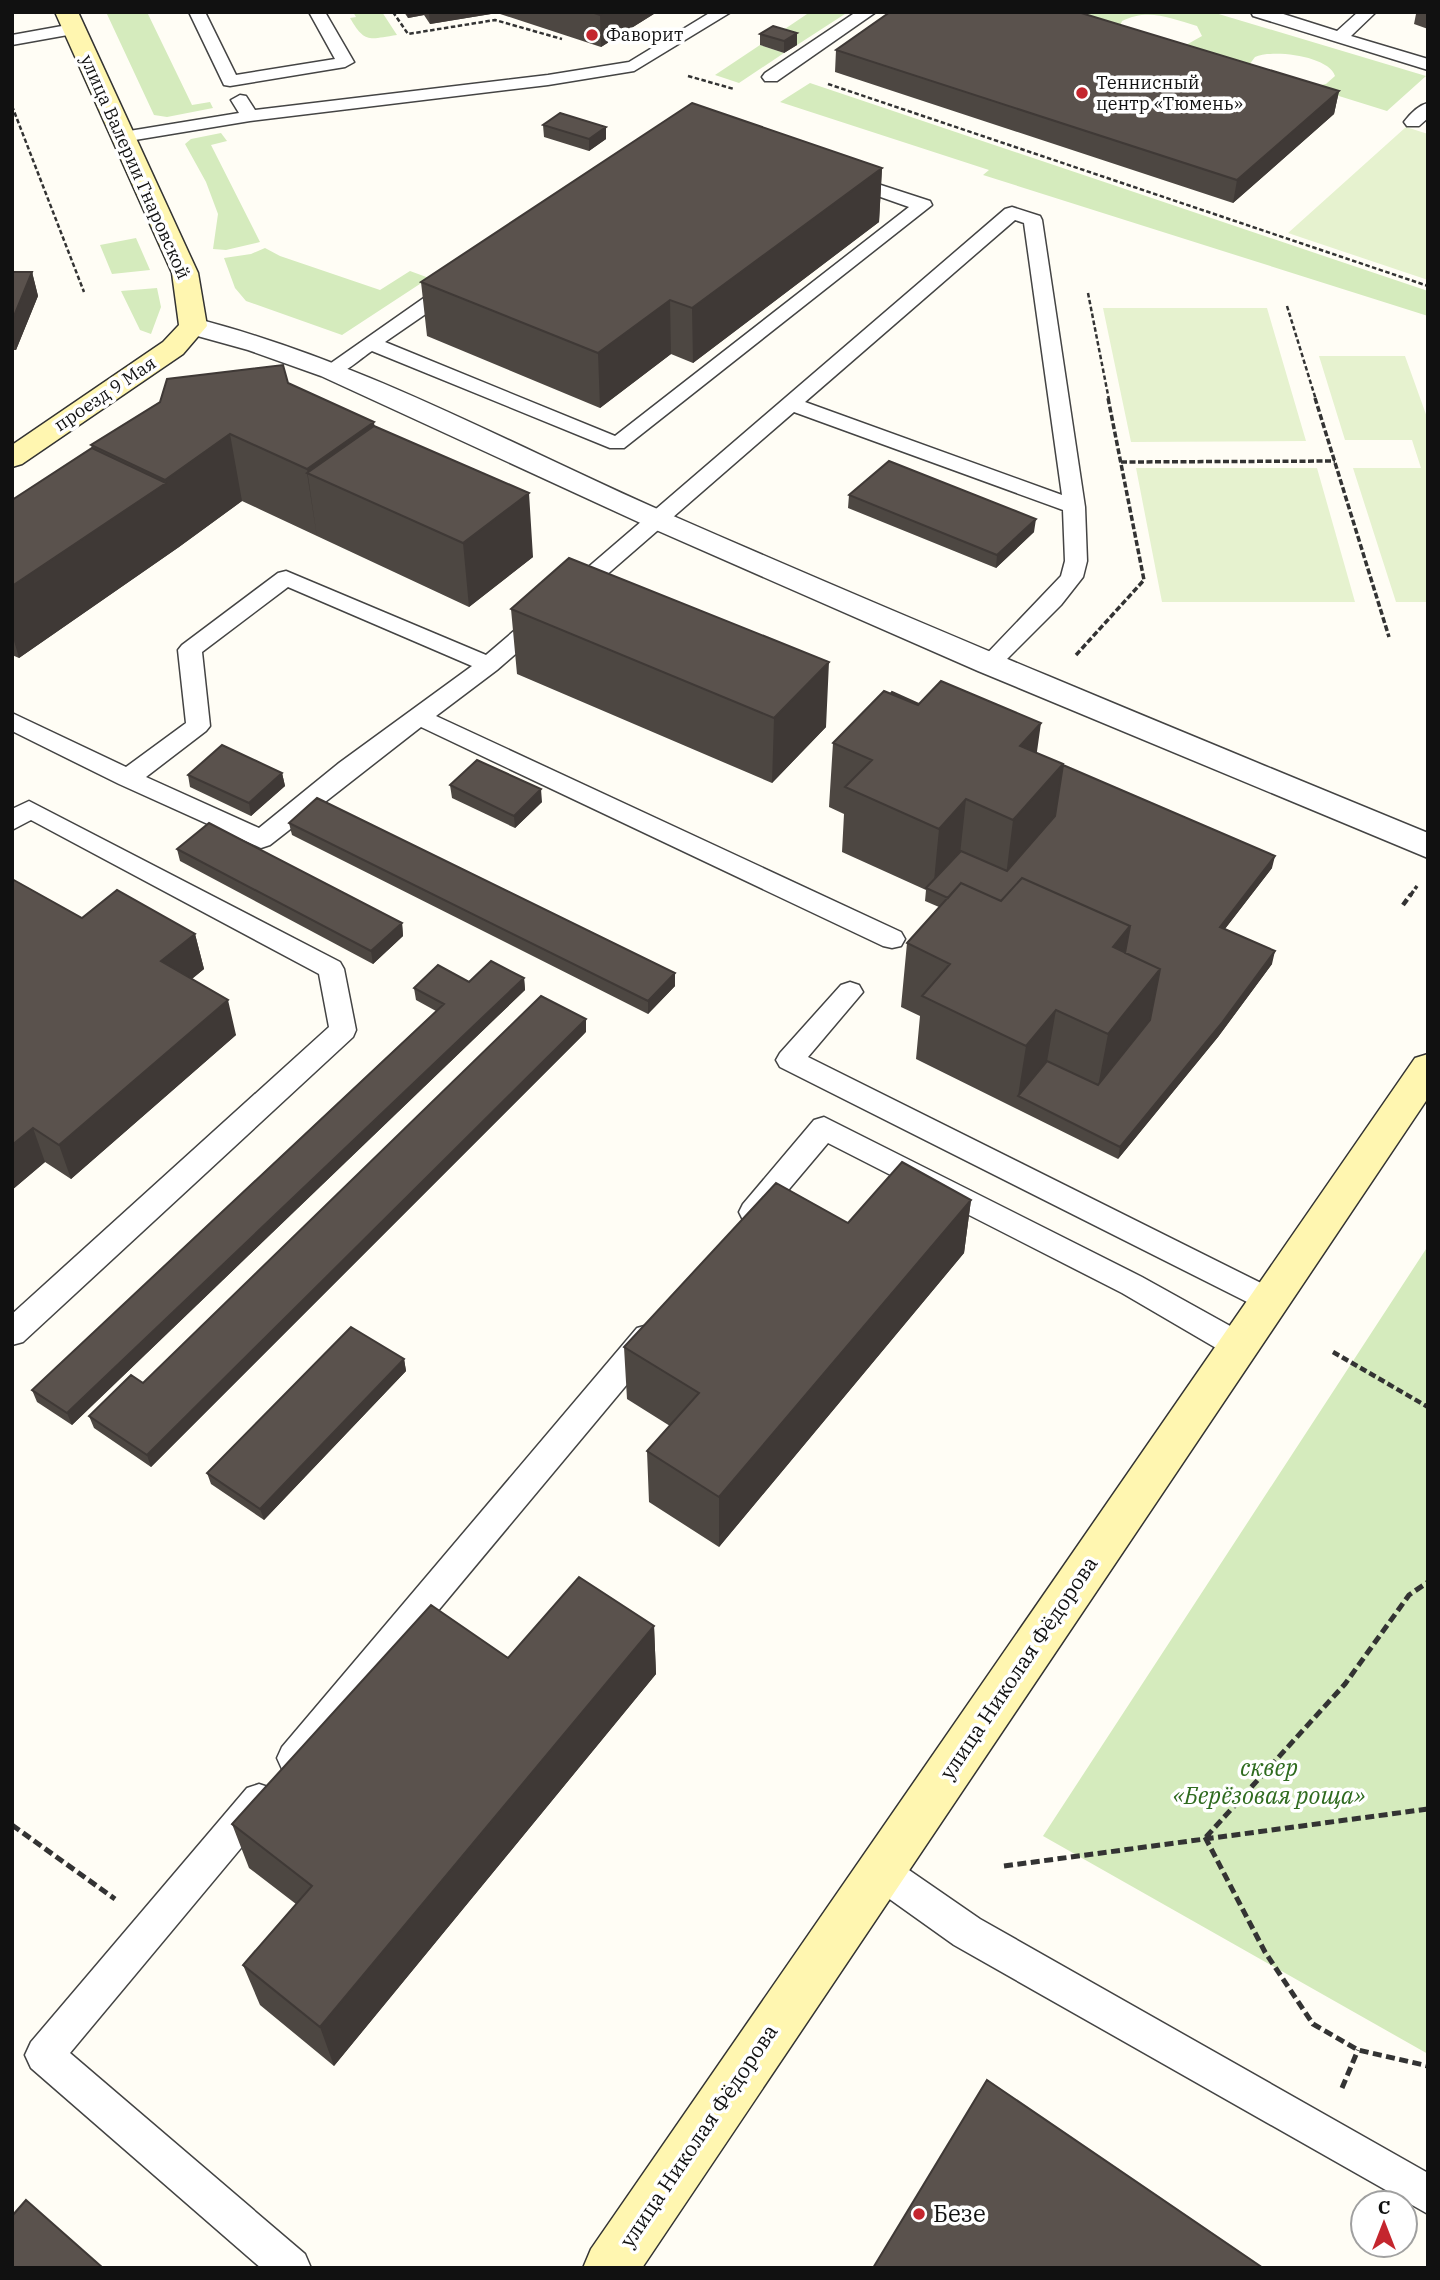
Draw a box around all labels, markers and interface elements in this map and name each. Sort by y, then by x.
place label: Фаворит [606,23,683,46]
marker: Фаворит [584,27,600,43]
street label: улица Валерии Гнаровской [75,51,196,283]
place label: Теннисный центр «Тюмень» [1096,71,1243,115]
marker: Теннисный центр «Тюмень» [1074,85,1090,101]
street label: проезд 9 Мая [49,351,160,436]
street label: улица Николая Фёдорова [933,1550,1103,1785]
park label: сквер «Берёзовая роща» [1173,1751,1365,1811]
street label: улица Николая Фёдорова [613,2018,783,2253]
north arrow [1349,2189,1419,2259]
text: С [1378,2195,1390,2219]
place label: Безе [933,2197,986,2229]
marker: Безе [911,2206,927,2222]

